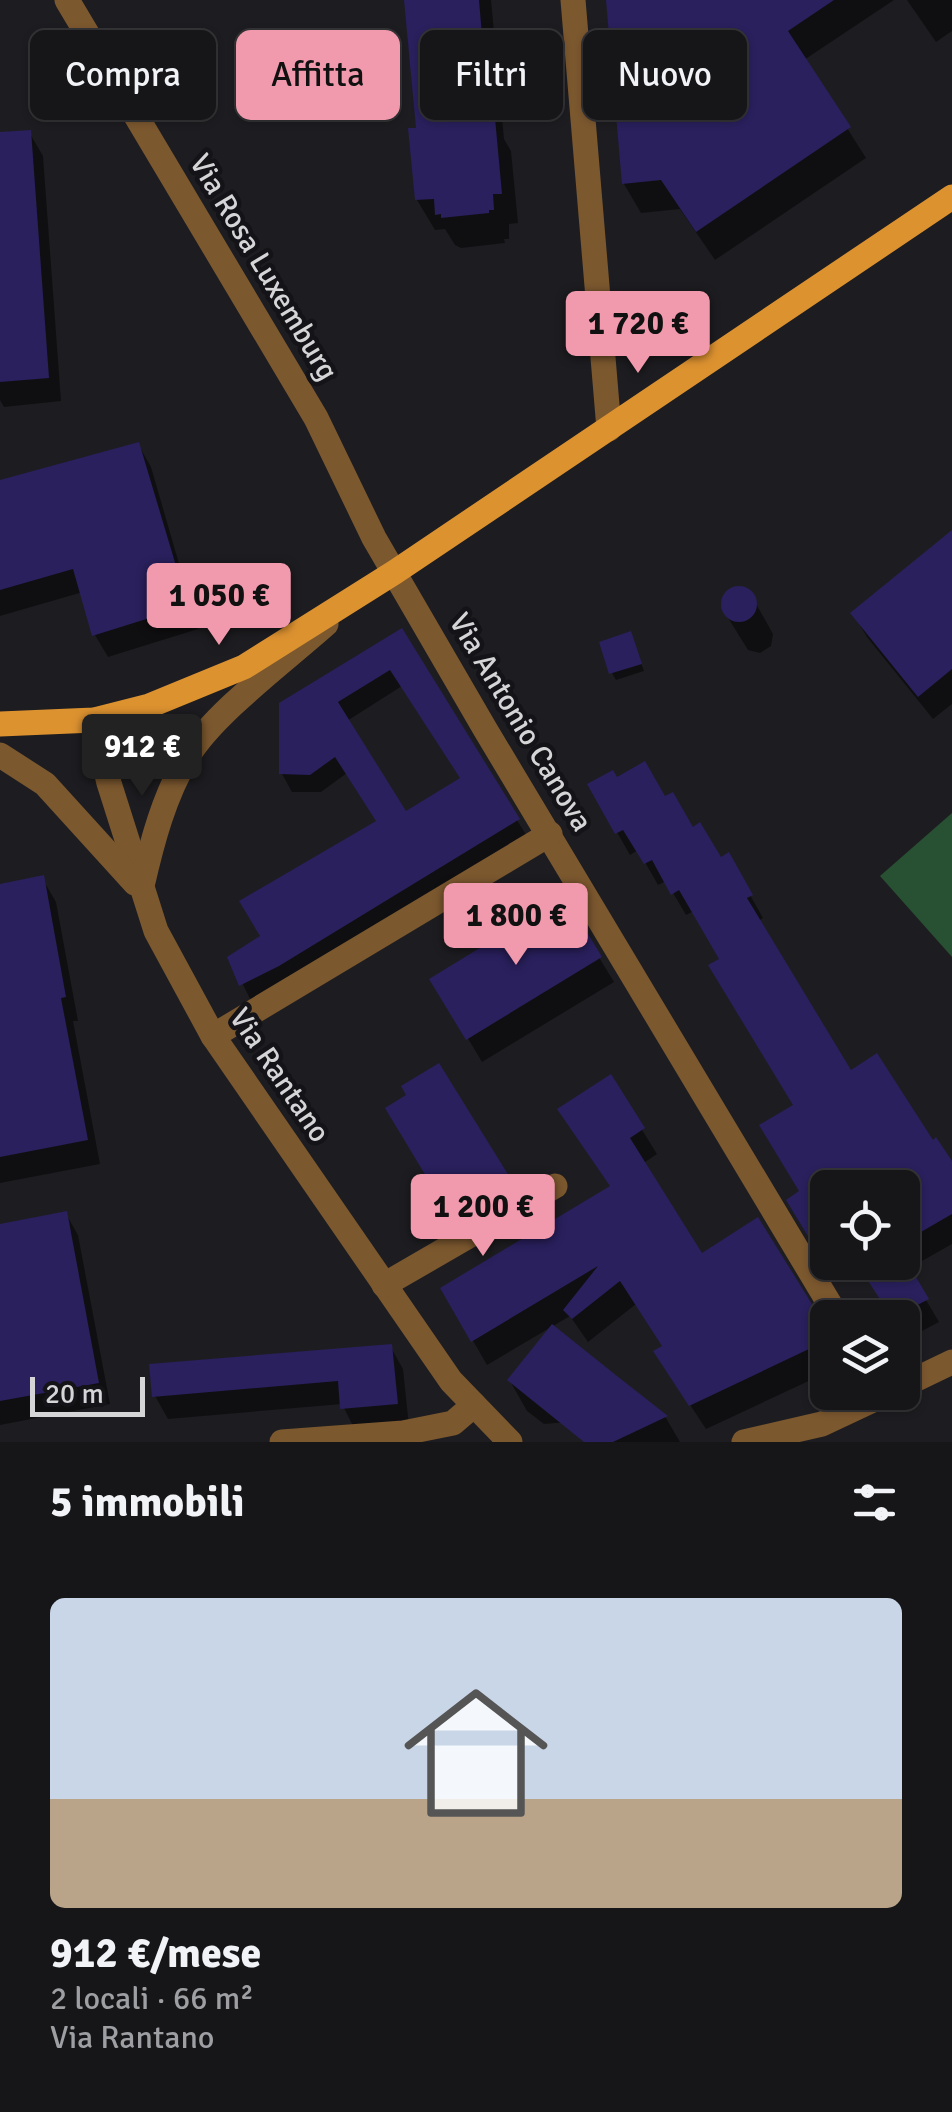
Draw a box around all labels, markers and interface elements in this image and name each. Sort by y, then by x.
chip: Compra [30,30,216,120]
chip: Affitta [236,30,400,120]
chip: Filtri [420,30,563,120]
chip: Nuovo [583,30,747,120]
street label: Via Rosa Luxemburg [181,147,346,387]
pin: 1 720 € [546,291,730,376]
text: 1 720 € [588,304,688,343]
pin: 1 050 € [127,563,311,648]
text: 1 050 € [169,576,269,615]
street label: Via Antonio Canova [441,606,600,838]
pin: 912 € [72,714,212,799]
text: 912 € [104,727,180,766]
pin: 1 800 € [424,883,608,968]
text: 1 800 € [466,896,566,935]
street label: Via Rantano [221,1001,338,1150]
map controls [810,1170,920,1410]
button: locate [810,1170,920,1280]
pin: 1 200 € [391,1174,575,1259]
text: 1 200 € [433,1187,533,1226]
button: layers [810,1300,920,1410]
scale bar [30,1372,145,1416]
text: 20 m [45,1377,104,1411]
icon: filters [847,1475,902,1530]
text: 5 immobili [50,1477,244,1528]
icon: home [386,1663,566,1843]
text: 912 €/mese [50,1928,261,1979]
text: 2 locali · 66 m² [50,1979,254,2018]
text: Via Rantano [50,2018,215,2057]

